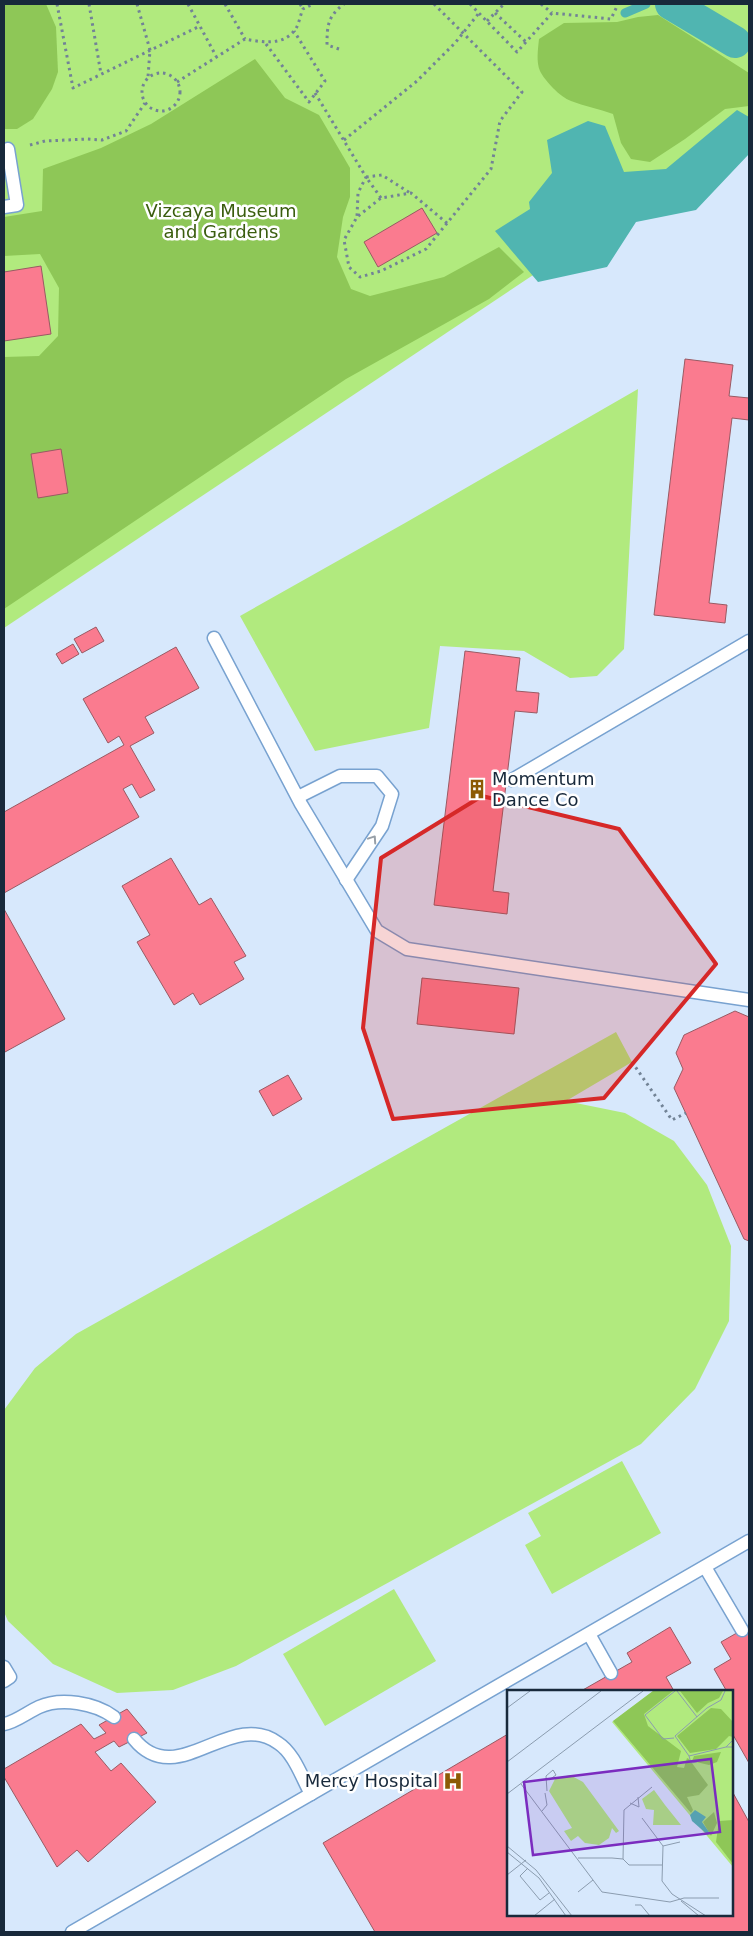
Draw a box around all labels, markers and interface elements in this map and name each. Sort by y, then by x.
park label: Vizcaya Museum and Gardens [145,200,297,242]
place label: Momentum Dance Co [492,768,595,810]
building icon: Momentum Dance Co [466,778,488,800]
one-way arrow [367,835,376,845]
inset map [507,1690,733,1916]
place label: Mercy Hospital [305,1770,438,1791]
hospital icon: Mercy Hospital [442,1770,464,1792]

